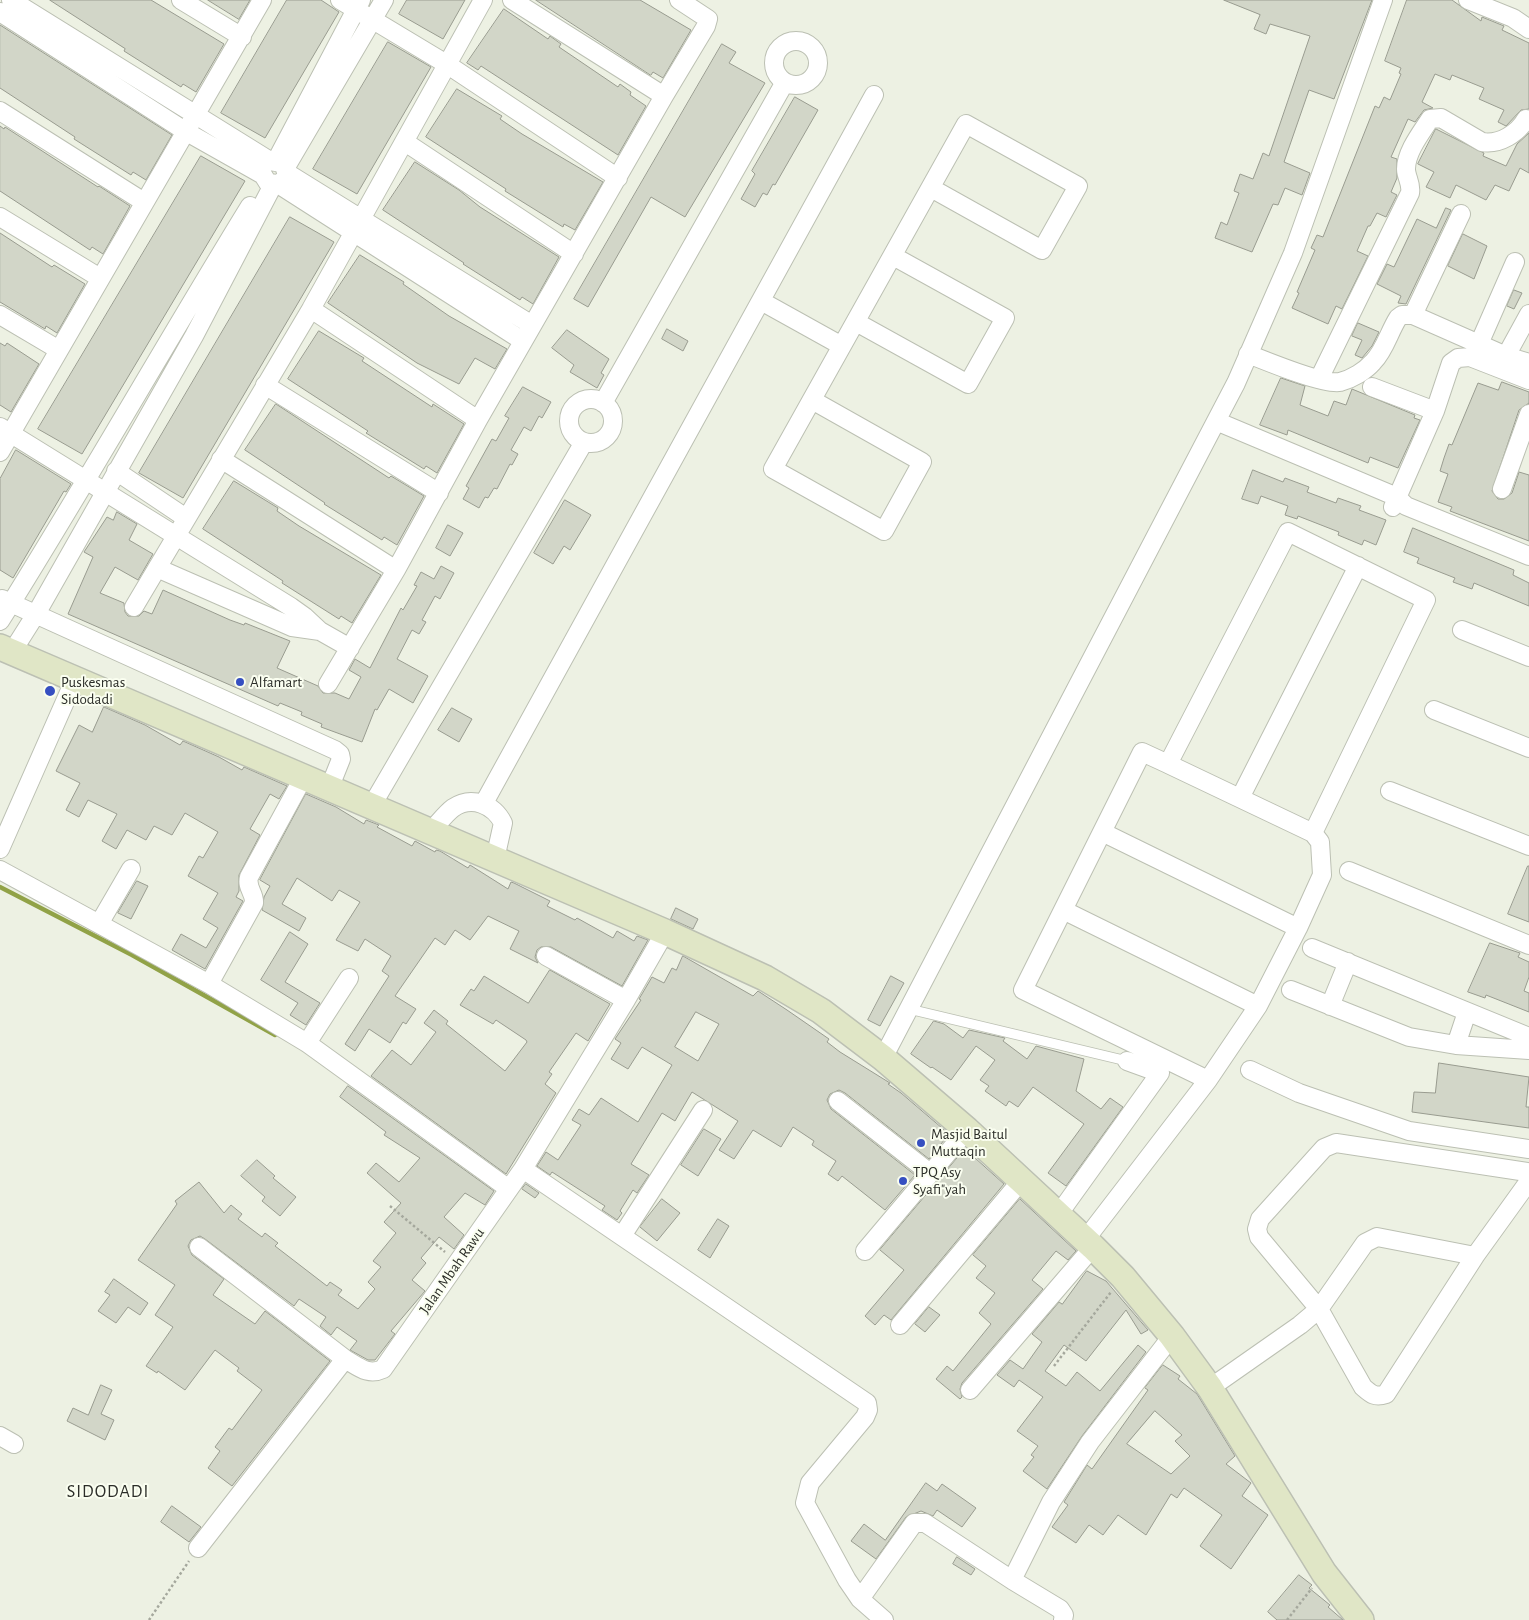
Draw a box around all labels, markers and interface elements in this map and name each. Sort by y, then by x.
place label: Puskesmas Sidodadi [61,673,125,708]
place label: Alfamart [250,673,302,691]
marker: Alfamart [234,676,246,688]
marker: Puskesmas Sidodadi [43,684,57,698]
place label: Masjid Baitul Muttaqin [931,1125,1008,1160]
marker: Masjid Baitul Muttaqin [915,1137,927,1149]
place label: TPQ Asy Syafi"yah [913,1163,966,1198]
marker: TPQ Asy Syafi"yah [897,1175,909,1187]
street label: Jalan Mbah Rawu [416,1224,488,1318]
district label: SIDODADI [66,1481,150,1503]

